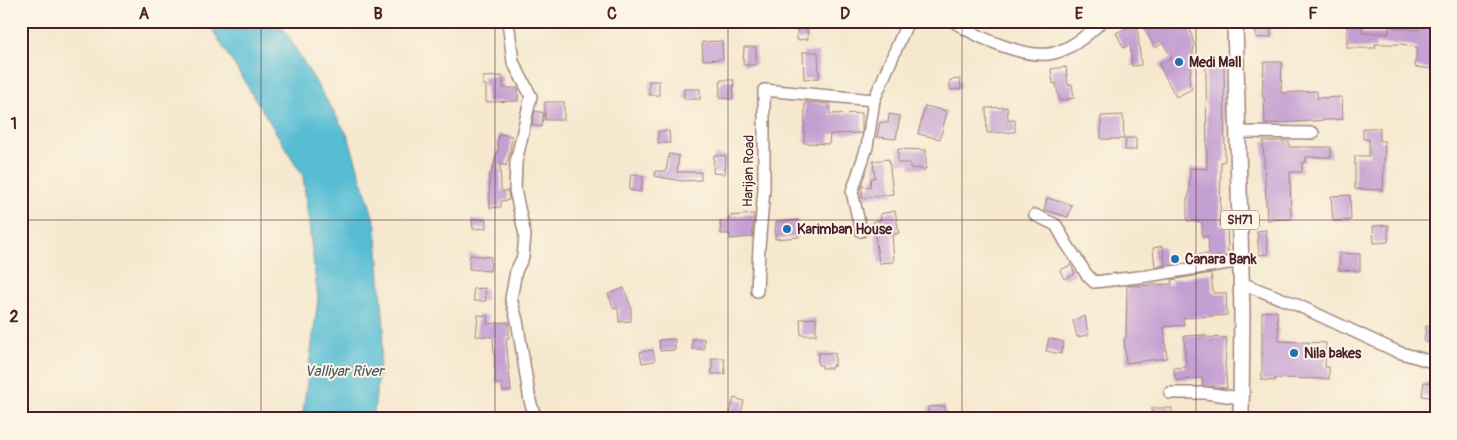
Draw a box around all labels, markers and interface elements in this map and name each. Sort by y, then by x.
text: A [139,4,150,24]
text: B [373,4,383,24]
text: C [607,4,617,24]
text: D [840,4,850,24]
text: E [1075,4,1084,24]
text: F [1308,4,1318,24]
place label: Medi Mall [1189,54,1242,71]
marker: Medi Mall [1173,56,1185,68]
text: 1 [11,114,17,134]
street label: Harijan Road [739,135,758,207]
road number: SH71 [1221,210,1259,230]
place label: Karimban House [797,221,893,238]
marker: Karimban House [781,223,793,235]
place label: Canara Bank [1185,251,1257,268]
marker: Canara Bank [1169,253,1181,265]
text: 2 [10,307,19,327]
place label: Nila bakes [1304,345,1362,362]
marker: Nila bakes [1288,347,1300,359]
water label: Valliyar River [304,362,385,381]

